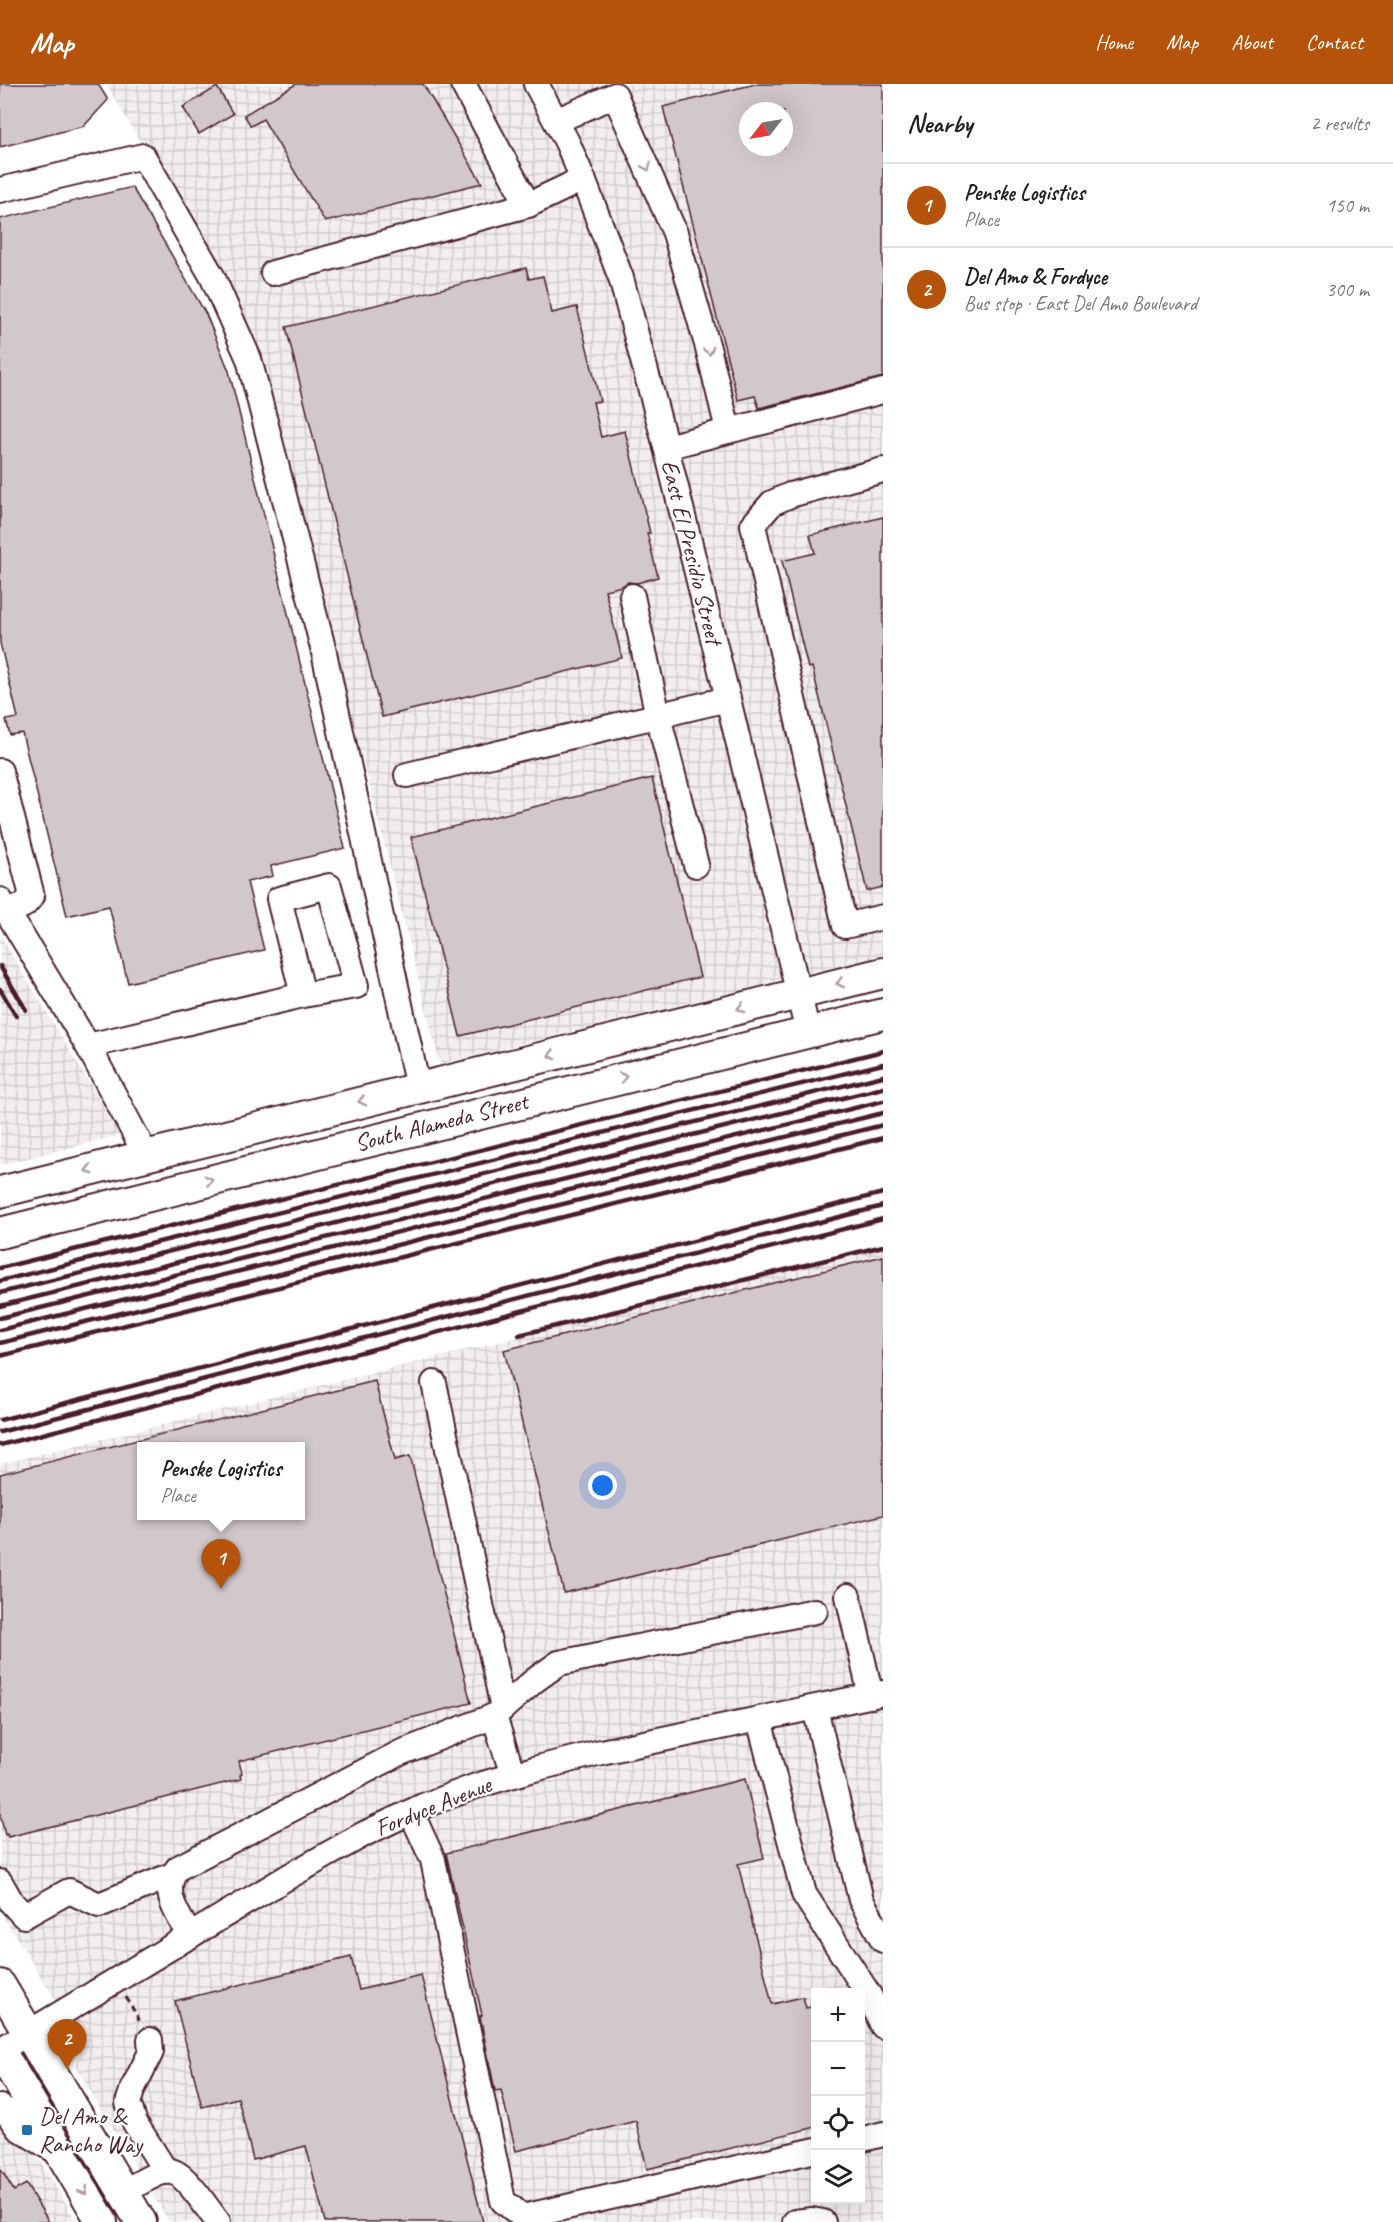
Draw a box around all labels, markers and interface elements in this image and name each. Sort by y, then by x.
text: Map [30,25,73,60]
text: Home [1095,29,1133,55]
text: Map [1166,29,1198,55]
text: About [1231,29,1273,55]
text: Contact [1306,29,1363,55]
north arrow [739,102,793,156]
text: Nearby [907,107,972,140]
text: 2 results [1310,111,1369,136]
one-way arrow [639,161,651,172]
text: Penske Logistics [964,179,1085,207]
text: 1 [922,193,931,218]
text: 150 m [1326,193,1369,218]
text: Place [964,207,999,232]
text: Del Amo & Fordyce [964,263,1107,291]
text: 2 [922,277,931,302]
text: 300 m [1326,277,1369,302]
text: Bus stop · East Del Amo Boulevard [964,291,1197,316]
one-way arrow [702,345,714,356]
street label: East El Presidio Street [655,457,730,650]
one-way arrow [836,976,846,989]
one-way arrow [736,1000,746,1013]
one-way arrow [547,1047,557,1060]
one-way arrow [618,1072,628,1085]
street label: South Alameda Street [351,1086,533,1158]
one-way arrow [358,1094,368,1107]
one-way arrow [84,1162,94,1175]
one-way arrow [204,1174,214,1187]
popup [137,1442,305,1520]
text: Penske Logistics [161,1455,281,1483]
your location [588,1471,617,1500]
text: Place [161,1483,196,1508]
pin: 1 [202,1540,240,1589]
street label: Fordyce Avenue [371,1768,497,1843]
map controls [811,1988,865,2204]
button: + [811,1988,865,2042]
pin: 2 [48,2020,86,2069]
button: − [811,2042,865,2096]
button: locate [811,2096,865,2150]
place label: Del Amo & Rancho Way [39,2101,144,2159]
marker: Del Amo & Rancho Way [20,2123,34,2137]
button: layers [811,2150,865,2204]
one-way arrow [76,2185,88,2195]

